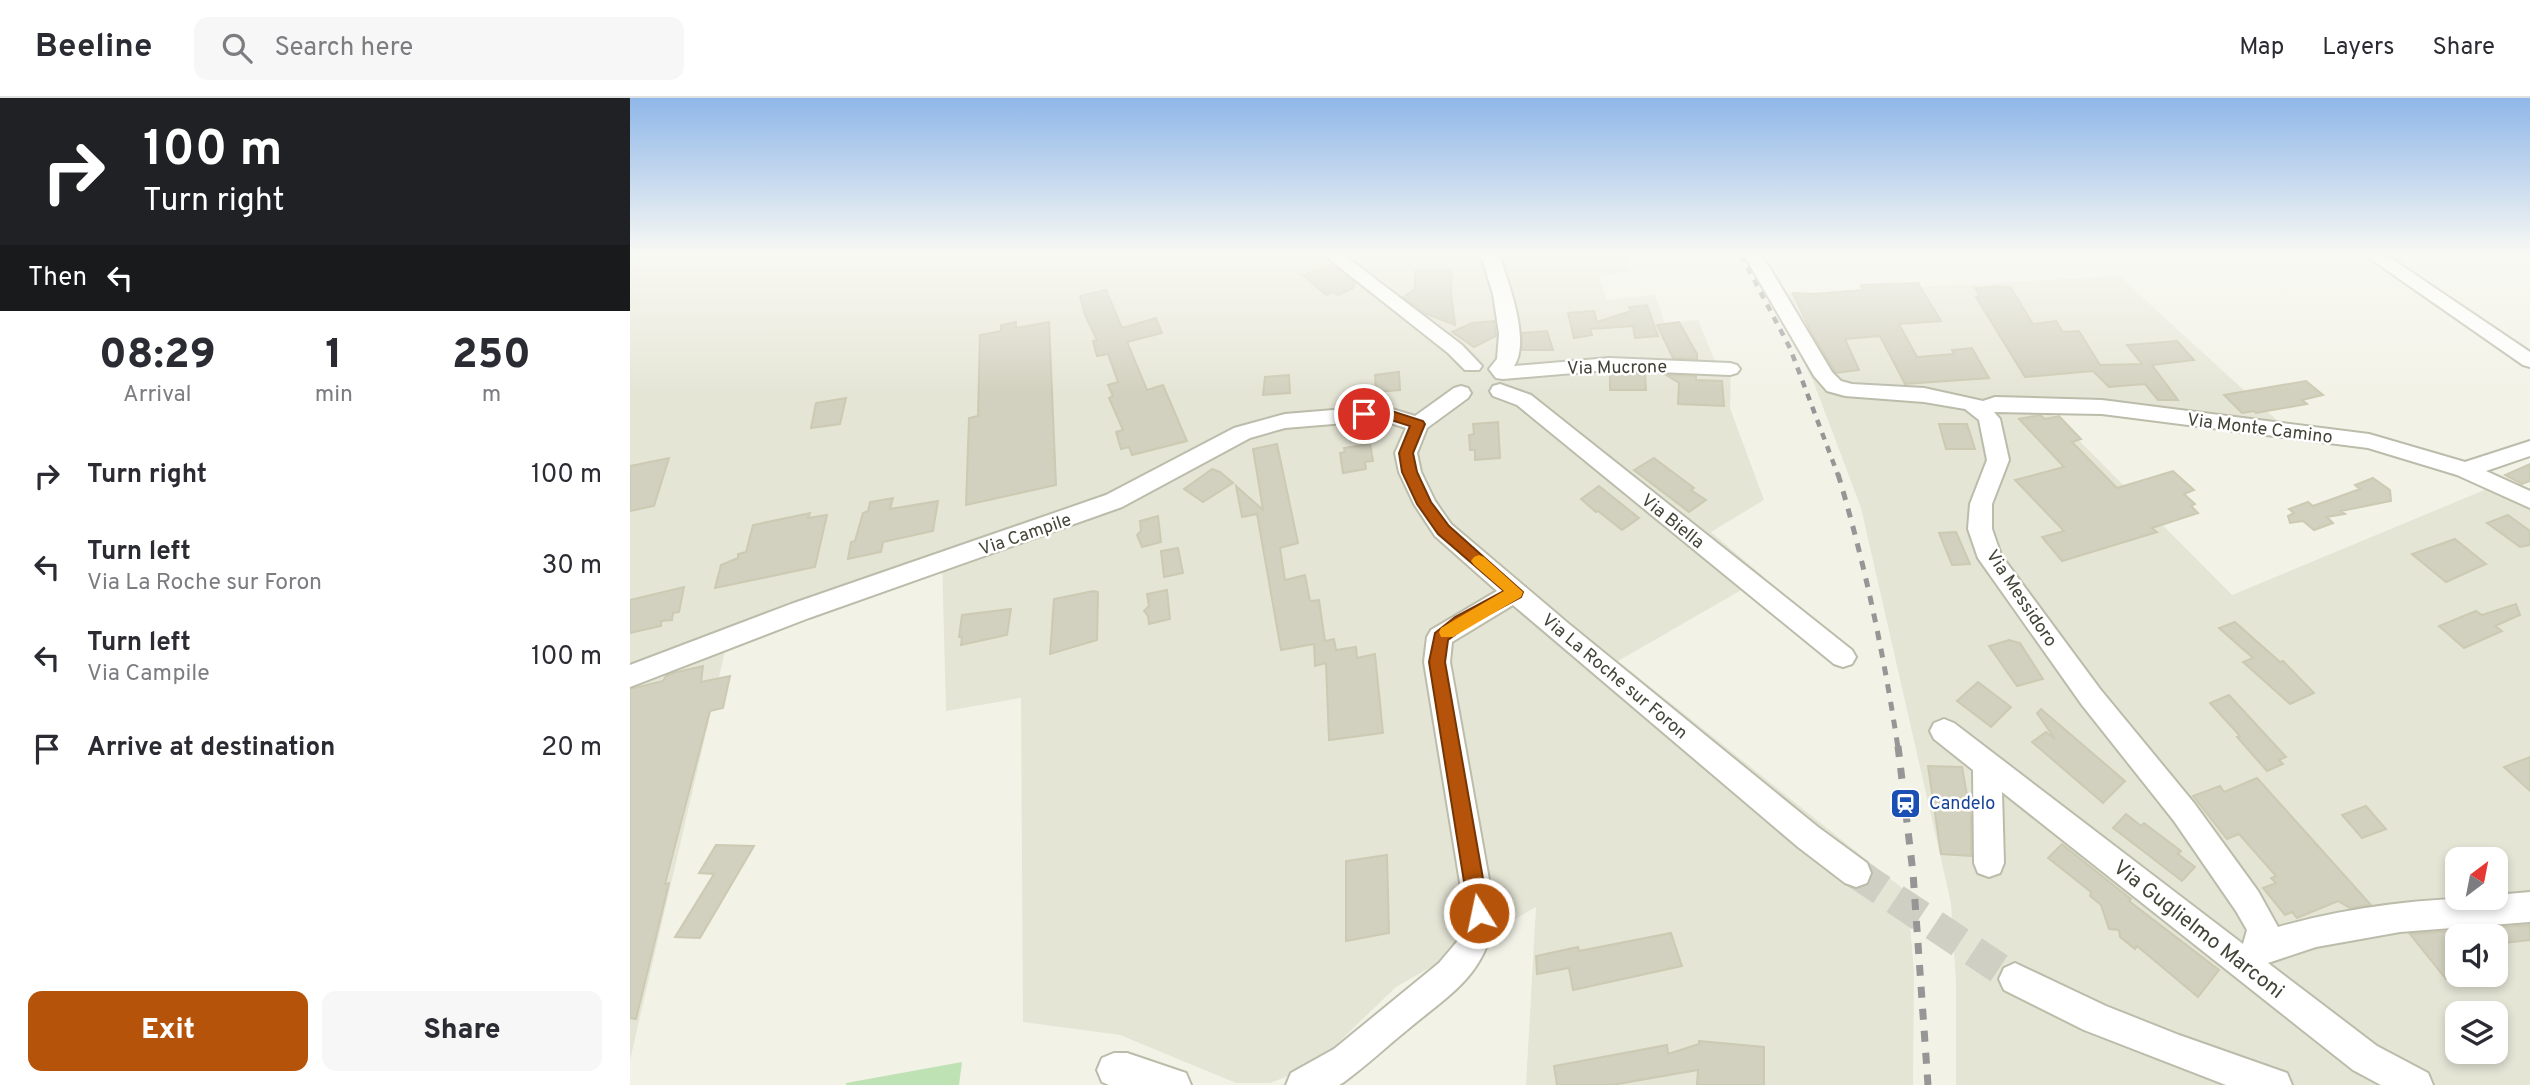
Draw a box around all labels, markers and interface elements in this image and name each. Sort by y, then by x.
search box [194,17,684,80]
text: Beeline [35,27,152,69]
icon: search [218,29,256,67]
text: Search here [274,32,413,65]
text: Map [2239,33,2284,63]
text: Layers [2322,33,2394,63]
text: Share [2432,33,2495,63]
text: 100 m [143,121,282,183]
icon: right [28,126,119,217]
text: Turn right [143,182,285,222]
icon: left [101,259,139,297]
text: Then [28,262,87,295]
text: 08:29 [99,330,216,383]
text: 1 [325,330,342,383]
text: 250 [452,330,531,383]
street label: Via Mucrone [1567,356,1667,381]
text: Arrival [123,381,192,410]
text: min [315,381,353,410]
text: m [482,381,501,410]
pin [1334,384,1394,444]
icon: arrive [1345,395,1383,433]
street label: Via Monte Camino [2186,409,2334,450]
icon: right [28,457,66,495]
text: Turn right [87,459,207,492]
text: 100 m [531,459,602,492]
street label: Via Biella [1636,490,1708,555]
street label: Via Campile [976,509,1075,562]
text: Turn left [87,536,191,569]
street label: Via Messidoro [1980,546,2062,652]
icon: left [28,548,66,586]
text: 30 m [542,550,602,583]
text: Via La Roche sur Foron [87,569,322,598]
street label: Via La Roche sur Foron [1536,609,1692,745]
text: Turn left [87,627,191,660]
icon: left [28,639,66,677]
text: 100 m [531,641,602,674]
text: Via Campile [87,660,210,689]
icon: arrive [28,730,66,768]
text: Arrive at destination [87,732,335,765]
text: 20 m [541,732,602,765]
station icon: Candelo [1889,786,1923,820]
place label: Candelo [1929,793,1995,816]
north arrow [2445,847,2508,910]
map controls [2445,847,2508,1064]
street label: Via Guglielmo Marconi [2107,855,2289,1005]
position arrow [1442,876,1516,950]
button: sound [2445,924,2508,987]
button: Exit [28,991,308,1071]
button: Share [322,991,602,1071]
button: layers [2445,1001,2508,1064]

